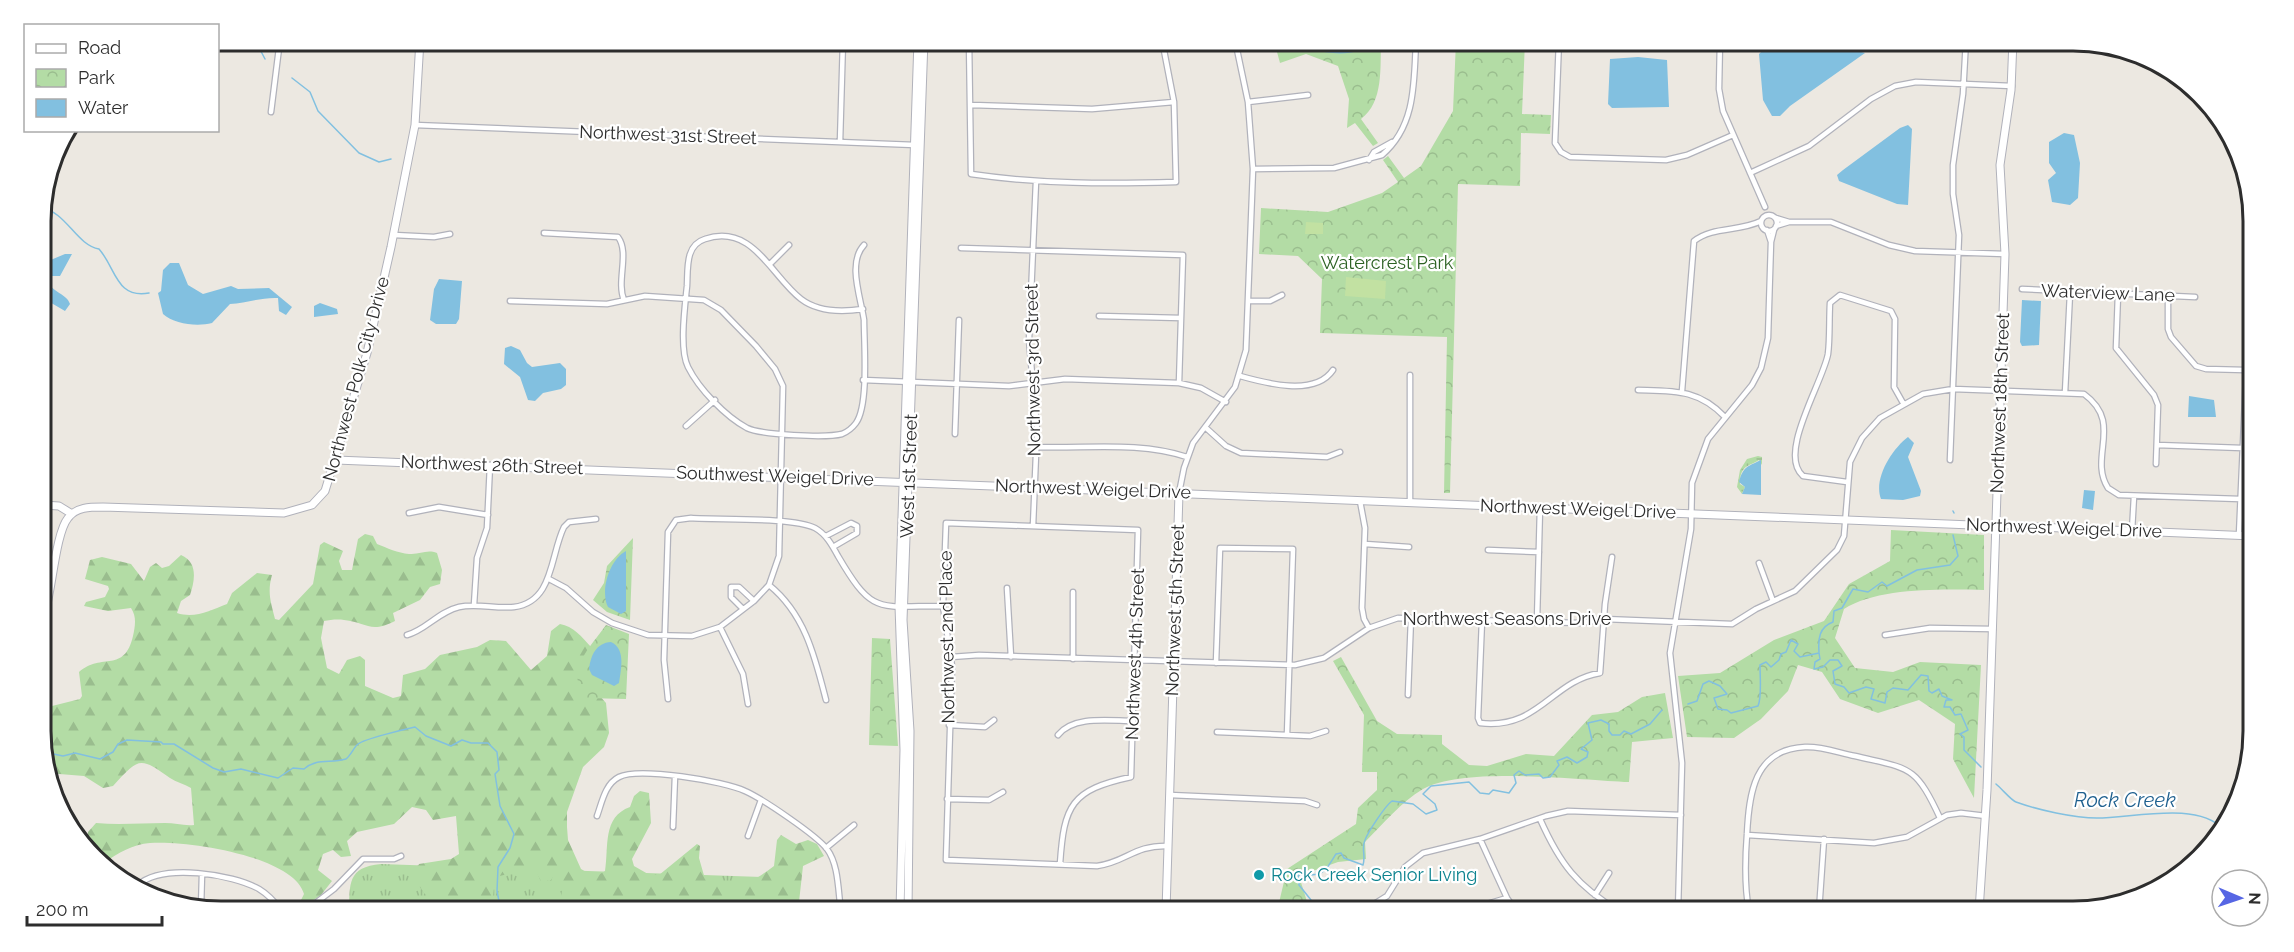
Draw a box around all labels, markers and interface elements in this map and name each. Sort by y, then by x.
legend [24,24,219,132]
text: Road [78,37,121,58]
text: Park [78,67,115,88]
text: Water [78,97,129,118]
street label: Northwest 31st Street [579,121,757,148]
park label: Watercrest Park [1321,252,1454,273]
street label: Northwest Polk City Drive [318,274,393,484]
street label: Waterview Lane [2041,280,2176,305]
street label: Northwest 3rd Street [1020,284,1045,456]
street label: Northwest 18th Street [1986,312,2013,494]
street label: West 1st Street [896,413,921,539]
street label: Northwest 26th Street [400,451,584,478]
street label: Southwest Weigel Drive [676,462,875,489]
street label: Northwest Weigel Drive [995,475,1192,502]
street label: Northwest Weigel Drive [1480,495,1677,522]
street label: Northwest Weigel Drive [1966,514,2163,541]
street label: Northwest 5th Street [1161,524,1188,696]
street label: Northwest 2nd Place [934,550,959,724]
street label: Northwest 4th Street [1121,568,1148,740]
street label: Northwest Seasons Drive [1403,608,1612,629]
water label: Rock Creek [2074,788,2176,812]
place label: Rock Creek Senior Living [1271,864,1477,885]
marker: Rock Creek Senior Living [1252,868,1266,882]
north arrow [2210,868,2270,928]
scale bar [27,889,162,927]
text: N [2245,892,2264,905]
text: 200 m [36,899,89,920]

